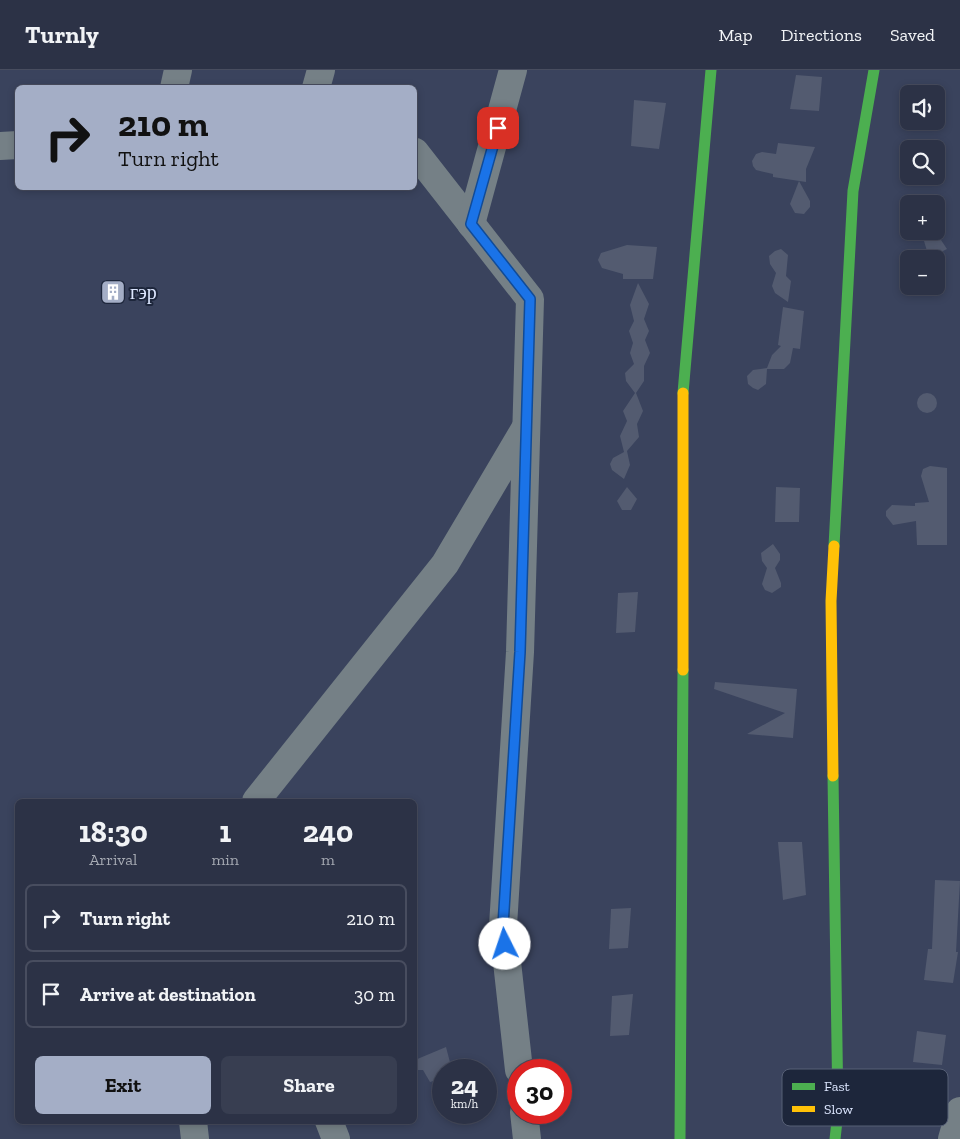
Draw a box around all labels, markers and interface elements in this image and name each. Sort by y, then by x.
text: Turnly [25,20,99,49]
text: Map [718,24,753,46]
text: Directions [781,24,862,46]
text: Saved [890,24,935,46]
map controls [900,85,945,295]
button: sound [900,85,945,130]
text: 210 m [118,103,208,145]
icon: right [35,105,100,170]
pin [477,107,519,149]
icon: arrive [484,114,512,142]
button: search [900,140,945,185]
text: Turn right [118,145,219,172]
button: + [900,195,945,240]
button: − [900,250,945,295]
building icon: гэр [100,279,126,305]
place label: гэр [130,280,157,304]
text: 18:30 [79,814,148,850]
text: 1 [219,814,231,850]
text: 240 [303,814,353,850]
text: Arrival [89,850,137,869]
text: min [212,850,239,869]
text: m [321,850,335,869]
icon: right [37,904,65,932]
text: Turn right [80,907,170,930]
text: 210 m [346,907,395,930]
position arrow [478,917,530,969]
icon: arrive [37,980,65,1008]
text: Arrive at destination [80,983,256,1006]
text: 30 m [354,983,395,1006]
button: Exit [35,1056,211,1114]
button: Share [221,1056,397,1114]
speed limit sign: 30 [507,1059,572,1124]
legend [782,1069,948,1126]
text: 24 [451,1070,478,1100]
text: Fast [824,1078,851,1095]
text: km/h [451,1097,478,1111]
text: Slow [824,1101,853,1118]

